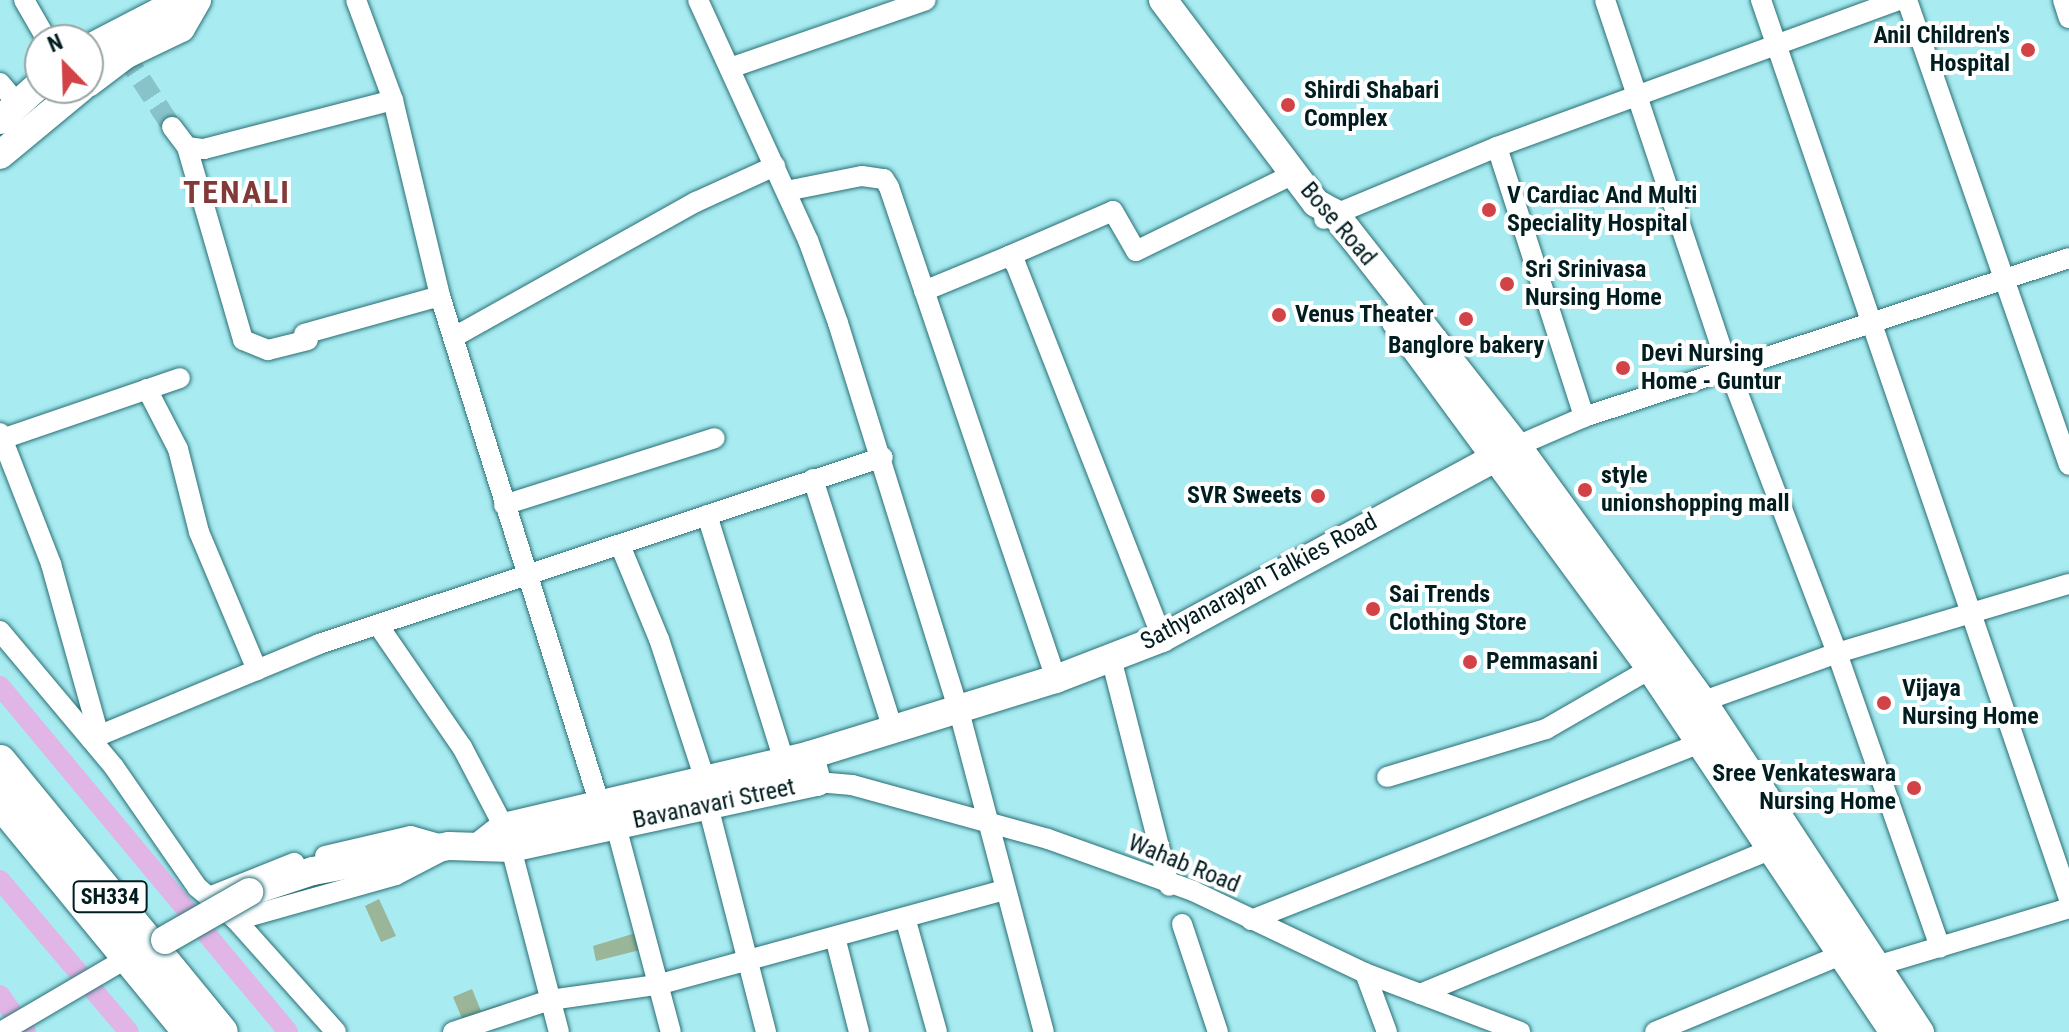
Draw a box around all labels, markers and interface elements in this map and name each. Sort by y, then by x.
place label: Anil Children's Hospital [1874,22,2010,78]
north arrow [24,24,104,104]
text: N [44,29,66,57]
marker: Anil Children's Hospital [2017,39,2039,61]
place label: Shirdi Shabari Complex [1304,77,1439,133]
marker: Shirdi Shabari Complex [1279,96,1297,114]
district label: TENALI [183,173,291,211]
street label: Bose Road [1294,176,1382,272]
place label: V Cardiac And Multi Speciality Hospital [1507,182,1697,238]
marker: V Cardiac And Multi Speciality Hospital [1478,199,1500,221]
place label: Sri Srinivasa Nursing Home [1525,256,1662,312]
marker: Sri Srinivasa Nursing Home [1496,273,1518,295]
place label: Venus Theater [1295,301,1434,329]
marker: Venus Theater [1270,306,1288,324]
marker: Banglore bakery [1457,310,1475,328]
place label: Banglore bakery [1388,332,1544,360]
place label: Devi Nursing Home - Guntur [1641,340,1781,396]
marker: Devi Nursing Home - Guntur [1612,357,1634,379]
place label: style unionshopping mall [1601,462,1790,518]
marker: style unionshopping mall [1576,481,1594,499]
place label: SVR Sweets [1187,482,1302,510]
marker: SVR Sweets [1309,487,1327,505]
street label: Sathyanarayan Talkies Road [1136,507,1382,657]
place label: Sai Trends Clothing Store [1389,581,1526,637]
marker: Sai Trends Clothing Store [1364,600,1382,618]
place label: Pemmasani [1486,648,1598,676]
marker: Pemmasani [1461,653,1479,671]
place label: Vijaya Nursing Home [1902,675,2039,731]
marker: Vijaya Nursing Home [1873,692,1895,714]
place label: Sree Venkateswara Nursing Home [1712,760,1896,816]
street label: Bavanavari Street [630,773,798,835]
marker: Sree Venkateswara Nursing Home [1903,777,1925,799]
street label: Wahab Road [1124,829,1244,899]
road number: SH334 [72,879,148,915]

